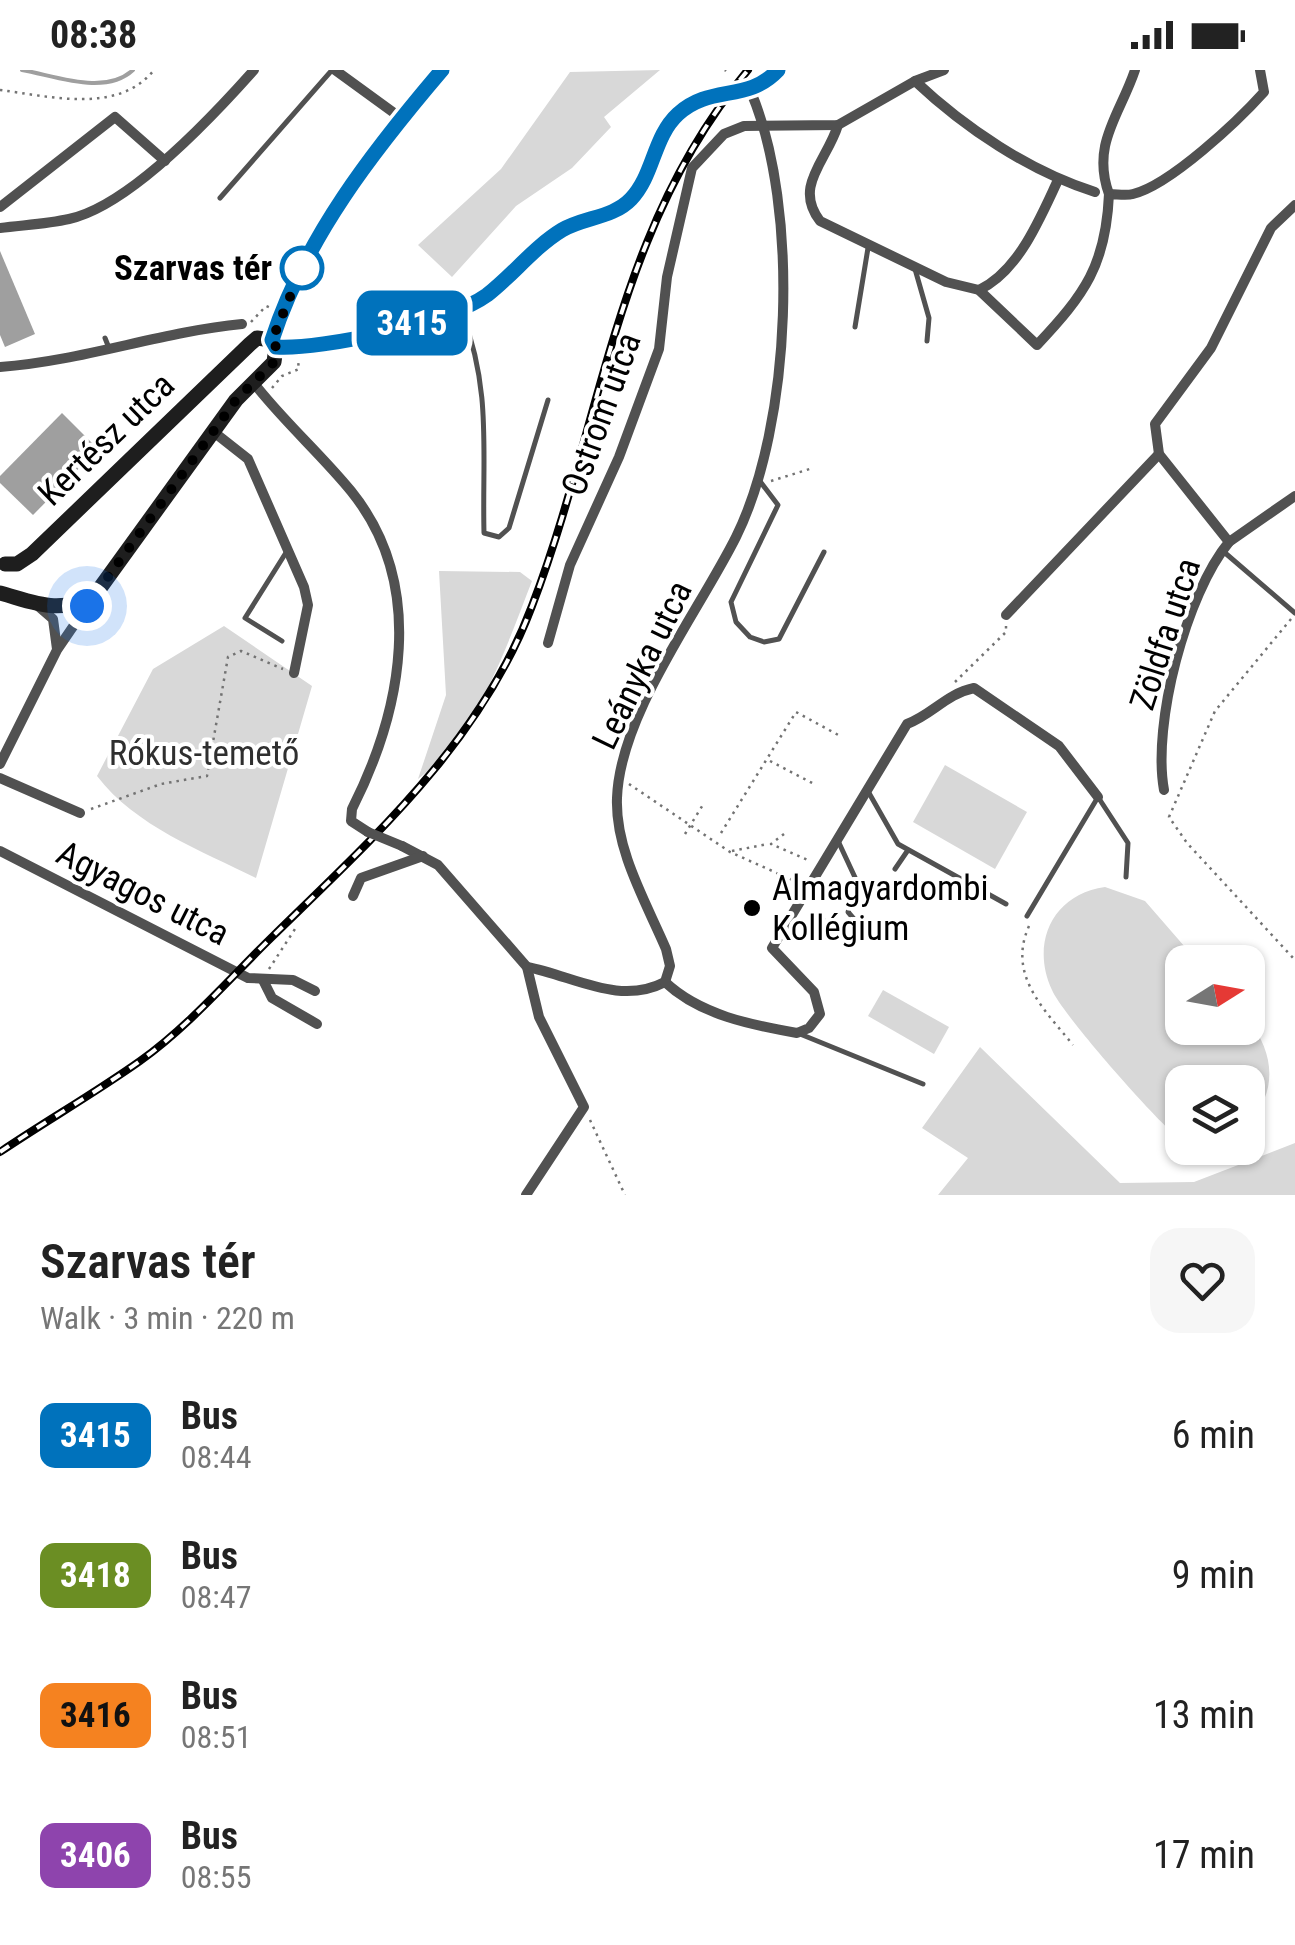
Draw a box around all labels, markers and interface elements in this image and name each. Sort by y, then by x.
text: 08:38 [50,13,137,57]
marker: Szarvas tér [281,247,323,289]
place label: Szarvas tér [114,248,272,289]
line badge: 3415 [342,290,482,356]
text: 3415 [377,303,447,344]
street label: Ostrom utca [553,327,650,501]
street label: Kertész utca [30,365,183,514]
street label: Zöldfa utca [1122,553,1209,715]
street label: Leányka utca [584,574,701,756]
your location [62,581,112,631]
park label: Rókus-temető [109,733,299,774]
street label: Agyagos utca [50,833,236,954]
place label: Almagyardombi Kollégium [772,868,989,949]
marker: Almagyardombi Kollégium [741,897,763,919]
north arrow [1165,945,1265,1045]
map controls [1165,945,1265,1165]
button: layers [1165,1065,1265,1165]
button: heart [1150,1228,1255,1333]
text: Szarvas tér [40,1233,256,1290]
text: Walk · 3 min · 220 m [40,1299,295,1337]
text: Bus [181,1394,238,1438]
text: 6 min [1172,1413,1255,1457]
text: 3415 [60,1415,131,1456]
text: 08:44 [181,1438,251,1476]
text: Bus [181,1534,238,1578]
text: 9 min [1172,1553,1255,1597]
text: 3418 [60,1555,131,1596]
text: 08:47 [181,1578,251,1616]
text: Bus [181,1674,238,1718]
text: 13 min [1153,1693,1255,1737]
text: 3416 [60,1695,131,1736]
text: 08:51 [181,1718,251,1756]
text: Bus [181,1814,238,1858]
text: 17 min [1153,1833,1255,1877]
text: 3406 [60,1835,131,1876]
text: 08:55 [181,1858,251,1896]

